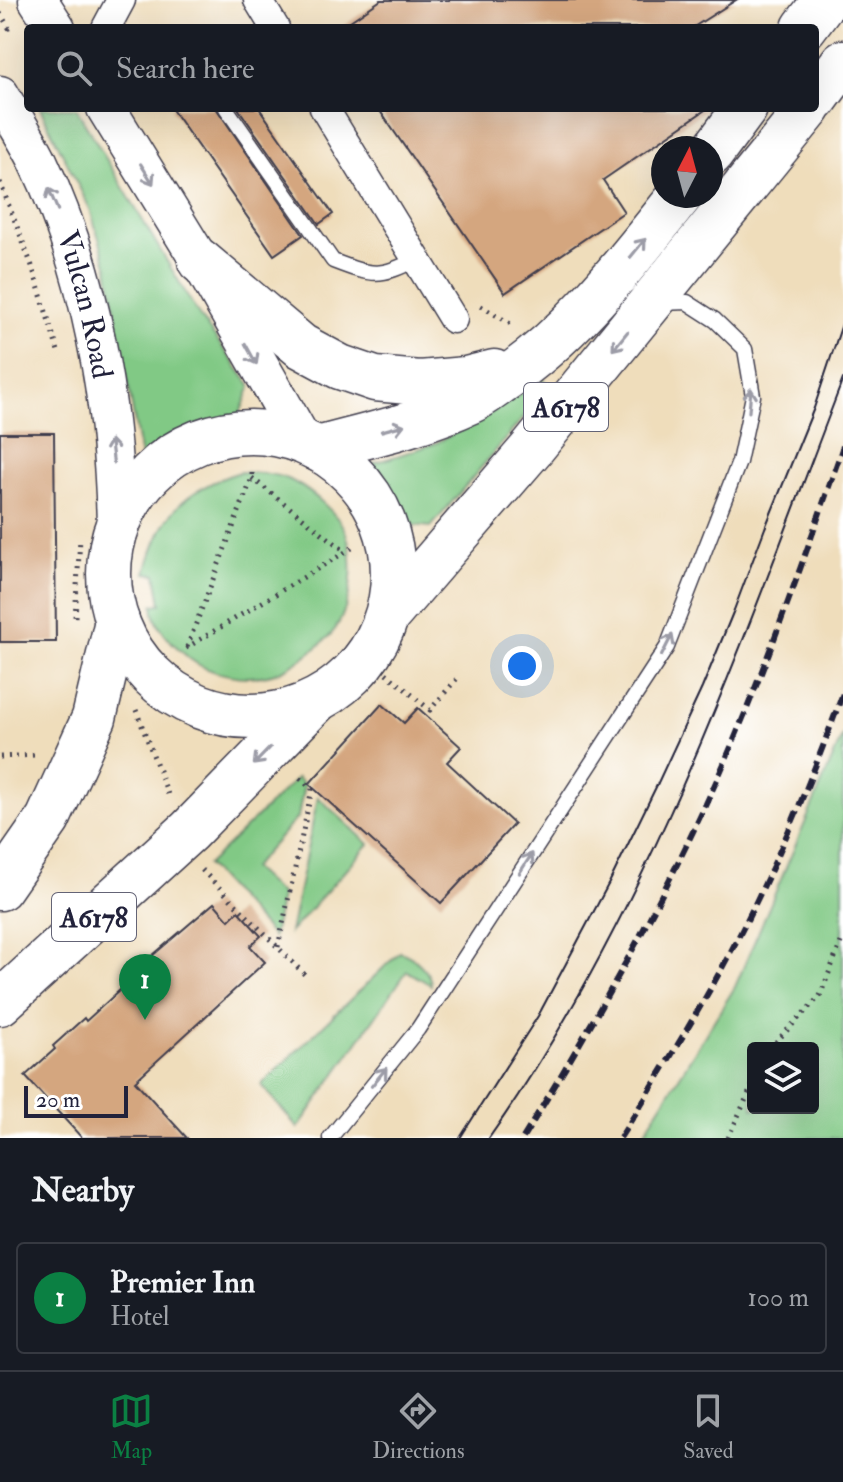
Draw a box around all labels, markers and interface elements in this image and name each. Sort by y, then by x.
search box [24,24,819,112]
icon: search [52,46,96,90]
text: Search here [116,50,255,87]
north arrow [651,136,723,208]
one-way arrow [138,163,155,185]
one-way arrow [45,187,60,211]
street label: Vulcan Road [49,226,121,382]
one-way arrow [629,238,647,259]
one-way arrow [611,330,629,351]
one-way arrow [244,342,260,365]
road number: A6178 [524,383,608,431]
one-way arrow [743,387,758,414]
one-way arrow [380,420,406,435]
one-way arrow [104,438,119,465]
one-way arrow [659,634,675,657]
your location [502,646,542,686]
one-way arrow [253,746,272,765]
one-way arrow [518,853,534,875]
road number: A6178 [52,893,136,941]
pin: 1 [119,954,171,1020]
map controls [747,1042,819,1114]
button: layers [747,1042,819,1114]
one-way arrow [370,1068,388,1088]
scale bar [24,1082,128,1118]
text: 20 m [36,1086,80,1114]
text: Nearby [32,1169,134,1212]
text: Premier Inn [110,1264,255,1301]
text: 1 [55,1282,65,1314]
text: 100 m [748,1282,809,1314]
text: Hotel [110,1301,169,1333]
tab: Map [109,1389,153,1465]
tab: Directions [372,1389,465,1465]
tab: Saved [683,1389,734,1465]

